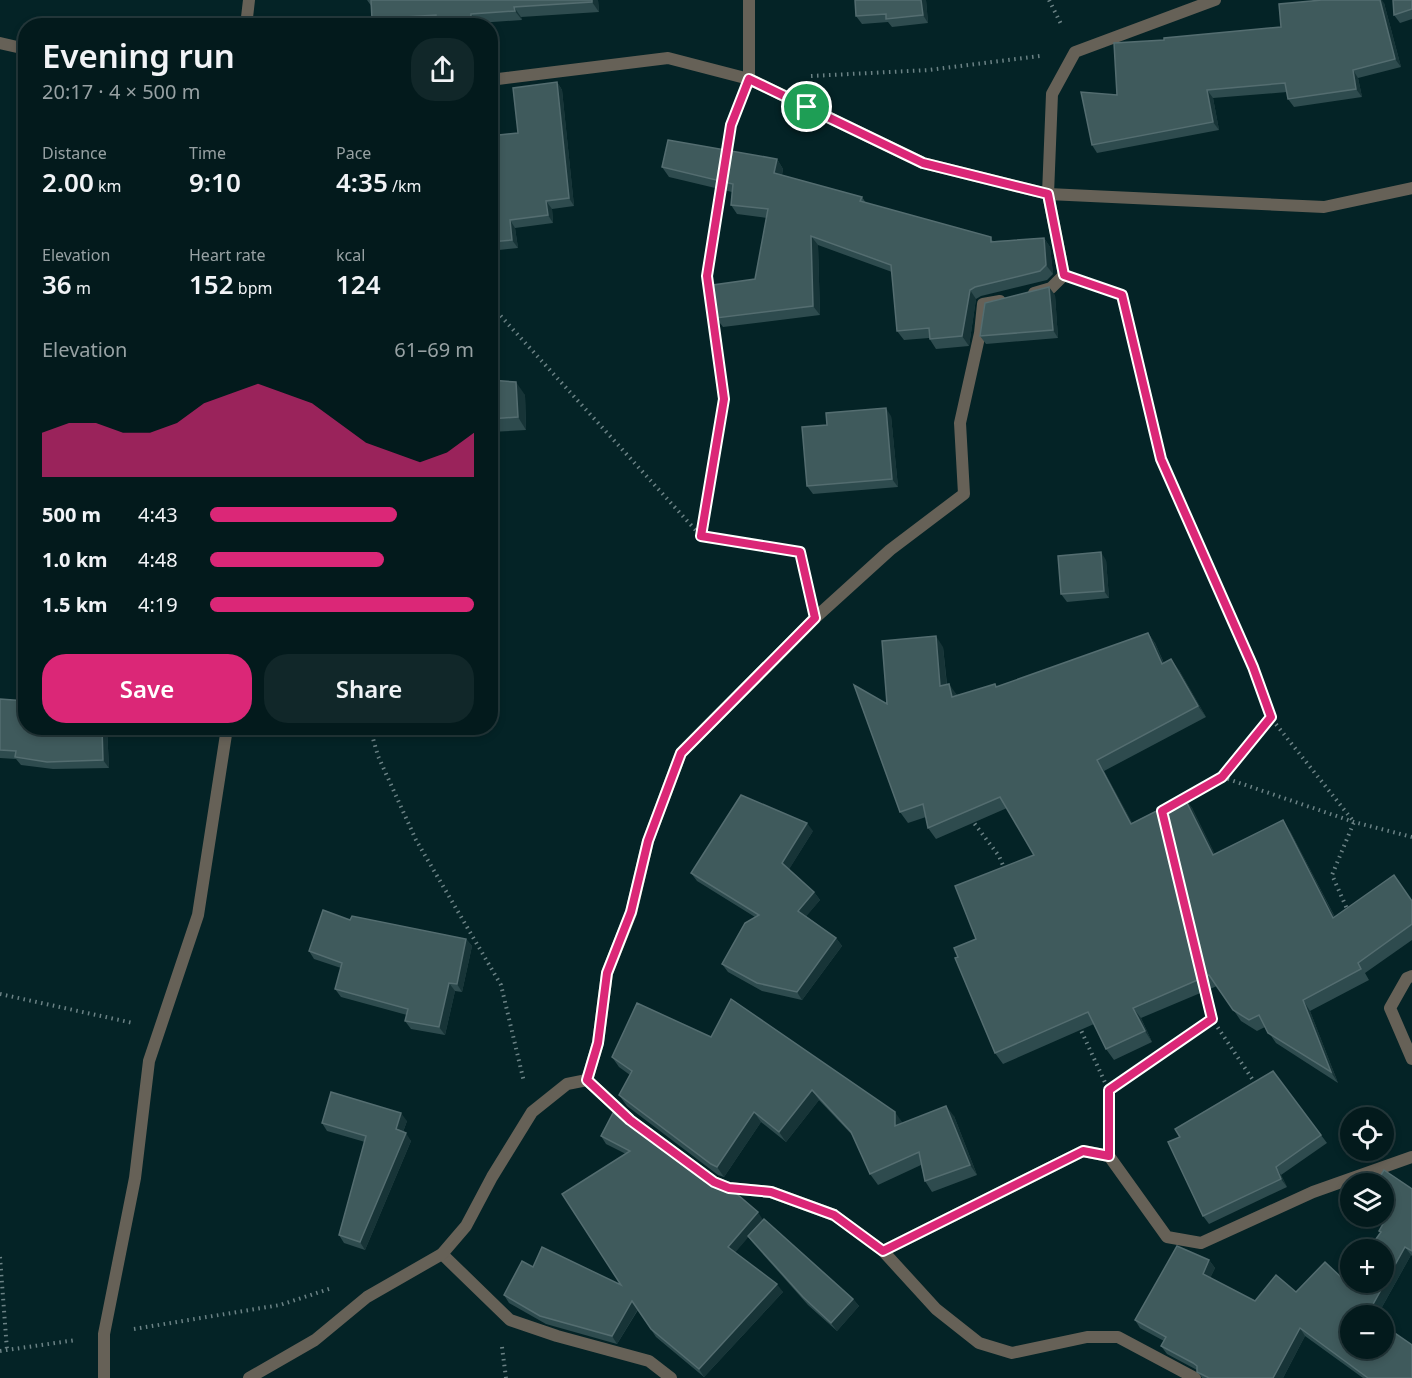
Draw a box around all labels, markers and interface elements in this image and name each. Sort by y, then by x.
text: Evening run [42,33,235,78]
button: share [411,38,474,101]
text: 20:17 · 4 × 500 m [42,78,200,105]
pin [781,81,832,132]
icon: arrive [790,90,823,123]
text: Distance [42,142,107,164]
text: Time [189,142,226,164]
text: Pace [336,142,371,164]
text: 2.00 [42,164,94,200]
text: 9:10 [189,164,241,200]
text: 4:35 [336,164,388,200]
text: km [94,175,121,197]
text: /km [388,175,421,197]
text: Elevation [42,244,110,266]
text: Heart rate [189,244,265,266]
text: kcal [336,244,365,266]
text: 36 [42,266,72,302]
text: 152 [189,266,234,302]
text: 124 [336,266,381,302]
text: m [72,277,91,299]
text: bpm [234,277,272,299]
text: Elevation [42,336,127,363]
text: 61–69 m [394,336,474,363]
text: 500 m [42,501,101,528]
text: 4:43 [138,501,178,528]
text: 1.0 km [42,546,108,573]
text: 4:48 [138,546,178,573]
text: 1.5 km [42,591,108,618]
text: 4:19 [138,591,178,618]
button: Save [42,654,252,723]
button: Share [264,654,474,723]
map controls [1340,1107,1394,1359]
button: locate [1340,1107,1394,1161]
button: layers [1340,1173,1394,1227]
button: + [1340,1239,1394,1293]
button: − [1340,1305,1394,1359]

